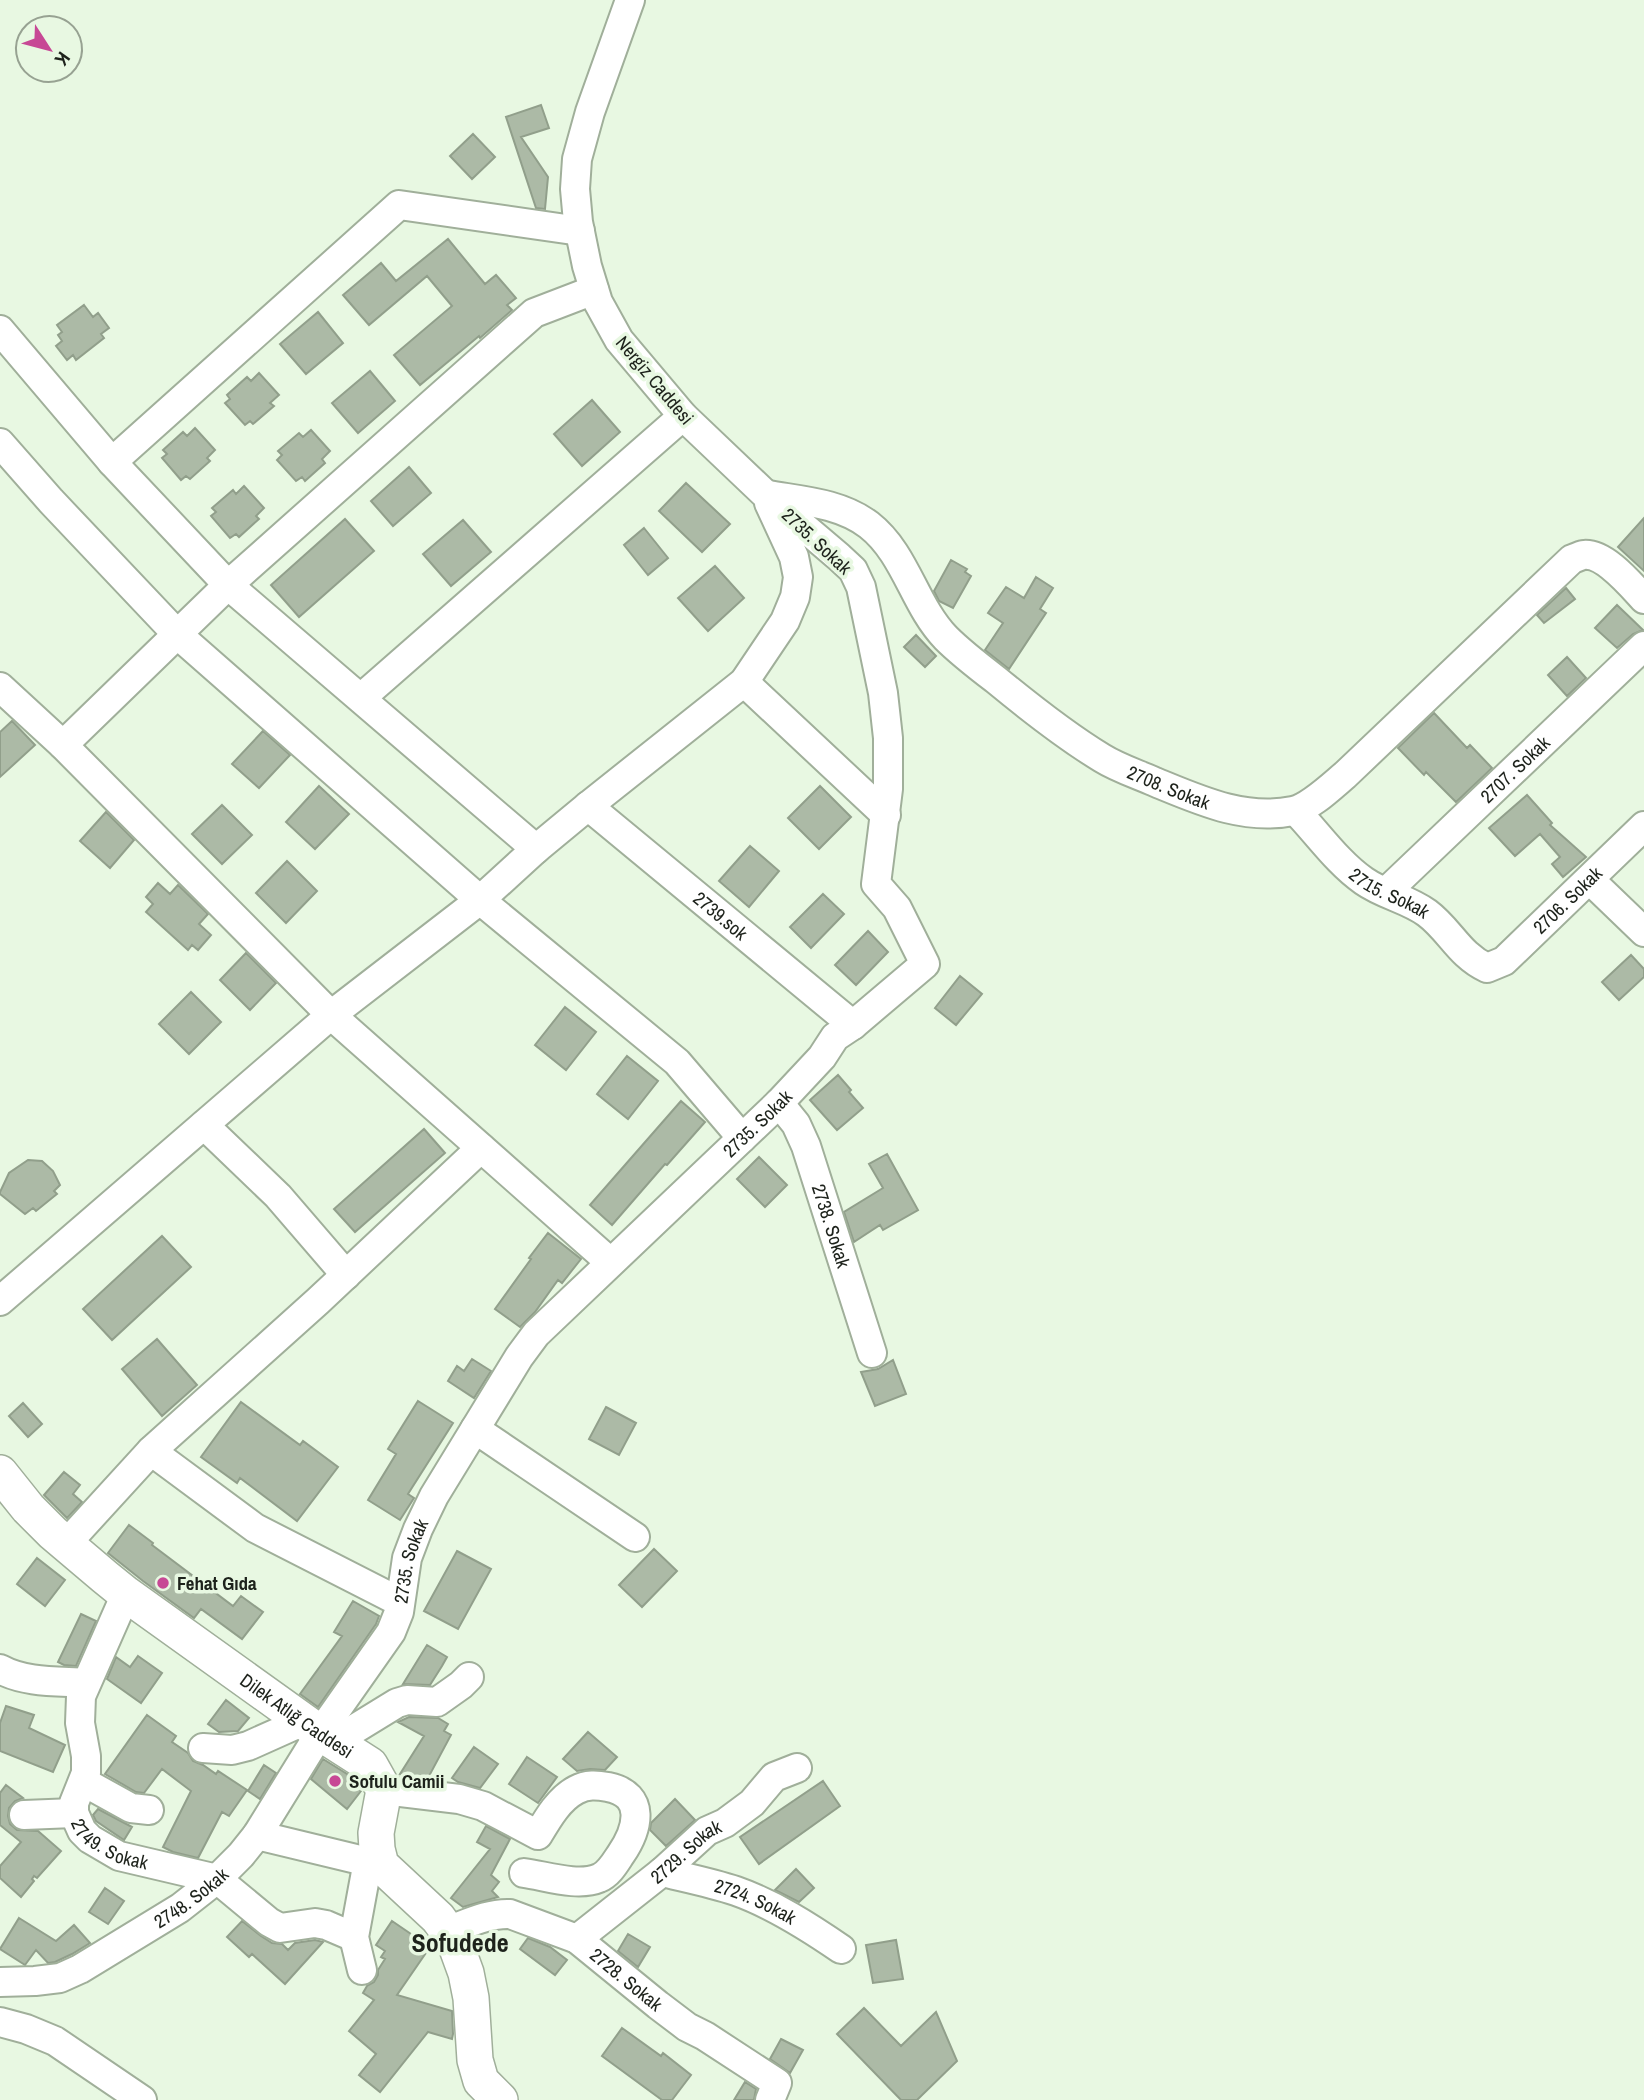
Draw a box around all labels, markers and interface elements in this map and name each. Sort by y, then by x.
north arrow [14,14,84,84]
text: K [48,47,77,72]
street label: Nergiz Caddesi [610,330,700,430]
street label: 2735. Sokak [776,502,858,580]
street label: 2707. Sokak [1474,730,1555,808]
street label: 2708. Sokak [1124,759,1213,815]
street label: 2706. Sokak [1527,860,1608,939]
street label: 2715. Sokak [1344,862,1435,924]
street label: 2739.sok [688,885,753,946]
street label: 2735. Sokak [717,1084,798,1163]
street label: 2738. Sokak [806,1181,857,1271]
street label: 2735. Sokak [387,1514,434,1605]
place label: Fehat Gıda [177,1570,257,1596]
marker: Fehat Gıda [155,1575,171,1591]
street label: Dilek Atlığ Caddesi [235,1667,358,1764]
place label: Sofulu Camii [349,1768,444,1794]
marker: Sofulu Camii [327,1773,343,1789]
street label: 2729. Sokak [645,1813,725,1889]
street label: 2749. Sokak [65,1814,151,1875]
street label: 2748. Sokak [149,1862,234,1934]
street label: 2724. Sokak [712,1872,801,1930]
district label: Sofudede [411,1925,509,1960]
street label: 2728. Sokak [585,1942,668,2017]

